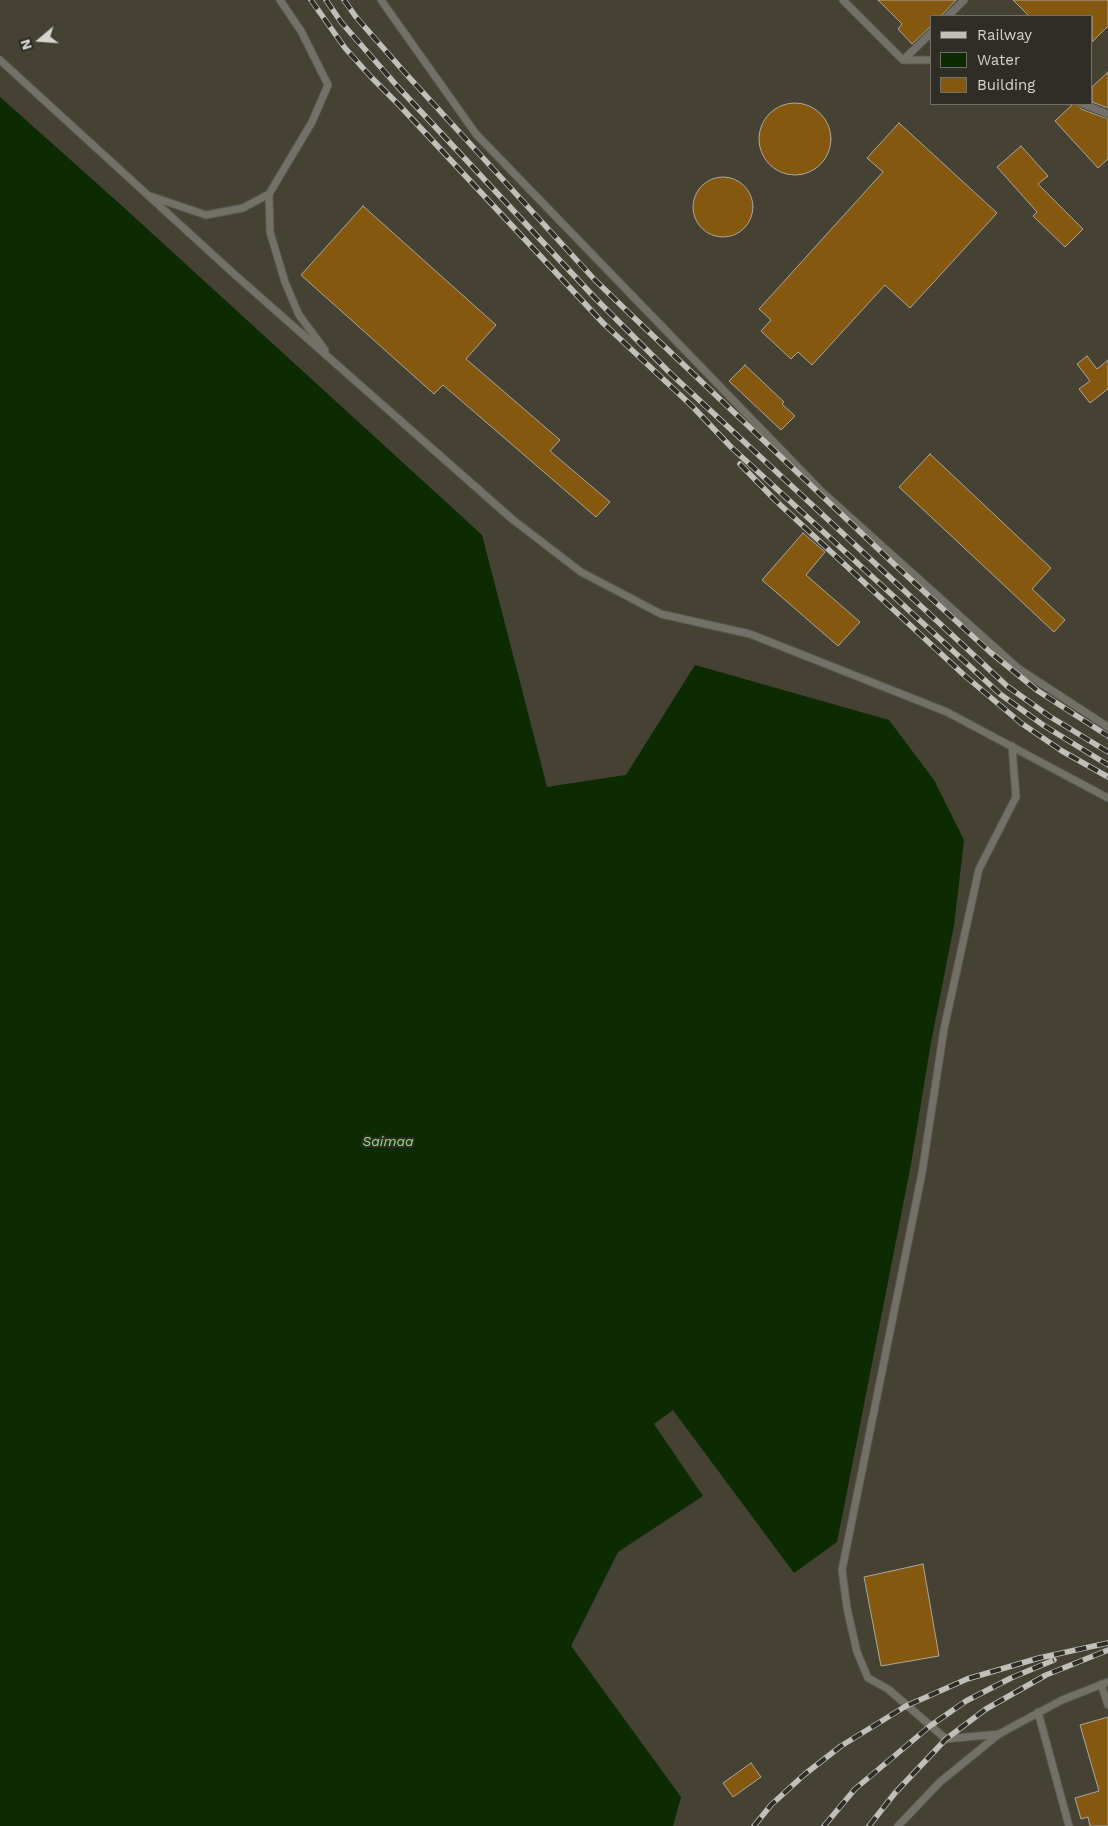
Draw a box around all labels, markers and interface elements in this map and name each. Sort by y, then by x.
north arrow [15,15,65,65]
legend [930,15,1093,105]
text: Railway [977,26,1032,44]
text: N [17,37,35,52]
text: Water [977,51,1020,69]
text: Building [977,76,1035,94]
water label: Saimaa [362,1134,414,1150]

